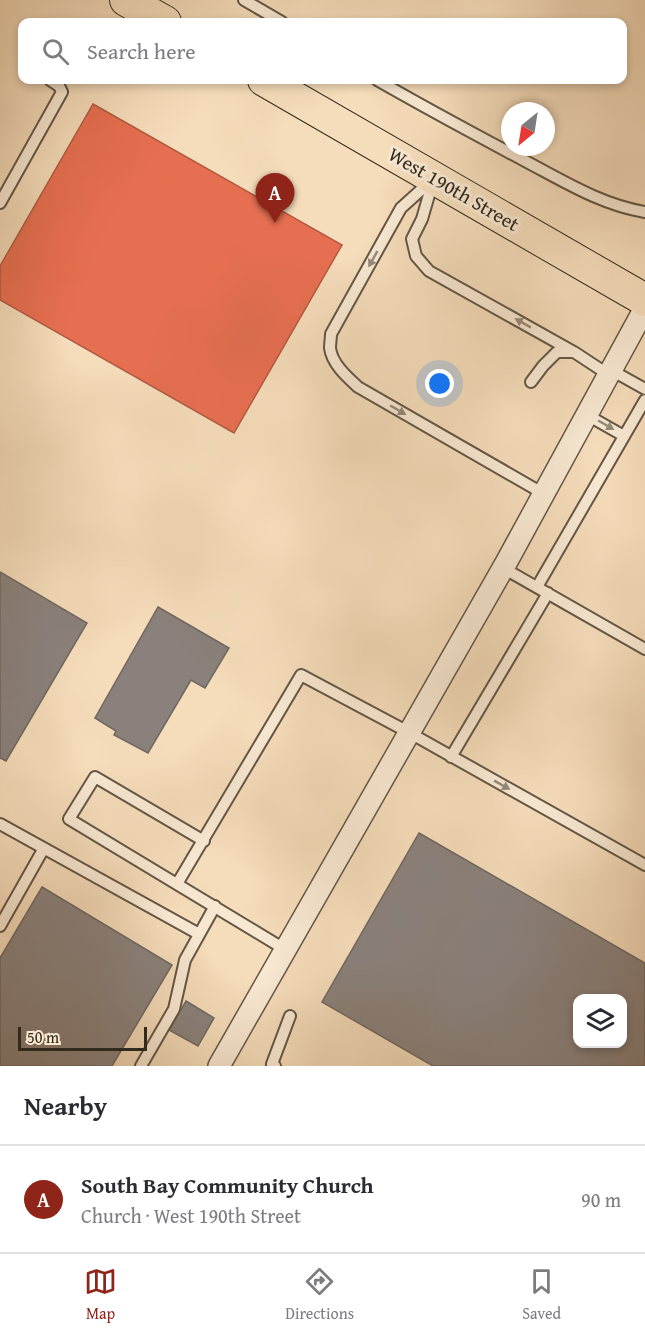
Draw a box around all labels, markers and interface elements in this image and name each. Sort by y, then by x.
search box [18,18,627,84]
icon: search [39,35,72,68]
text: Search here [87,35,196,67]
north arrow [501,102,555,156]
street label: West 190th Street [383,139,525,238]
pin: A [256,174,294,223]
one-way arrow [367,251,378,267]
one-way arrow [515,318,531,329]
your location [425,369,454,398]
one-way arrow [390,405,407,415]
one-way arrow [598,420,615,430]
one-way arrow [494,780,511,790]
map controls [573,994,627,1048]
button: layers [573,994,627,1048]
scale bar [18,1024,147,1052]
text: 50 m [27,1025,59,1049]
text: Nearby [24,1086,107,1125]
text: South Bay Community Church [81,1169,373,1201]
text: A [37,1185,50,1214]
text: 90 m [581,1185,621,1214]
text: Church · West 190th Street [81,1201,301,1230]
tab: Map [84,1265,117,1325]
tab: Directions [285,1265,354,1325]
tab: Saved [522,1265,561,1325]

